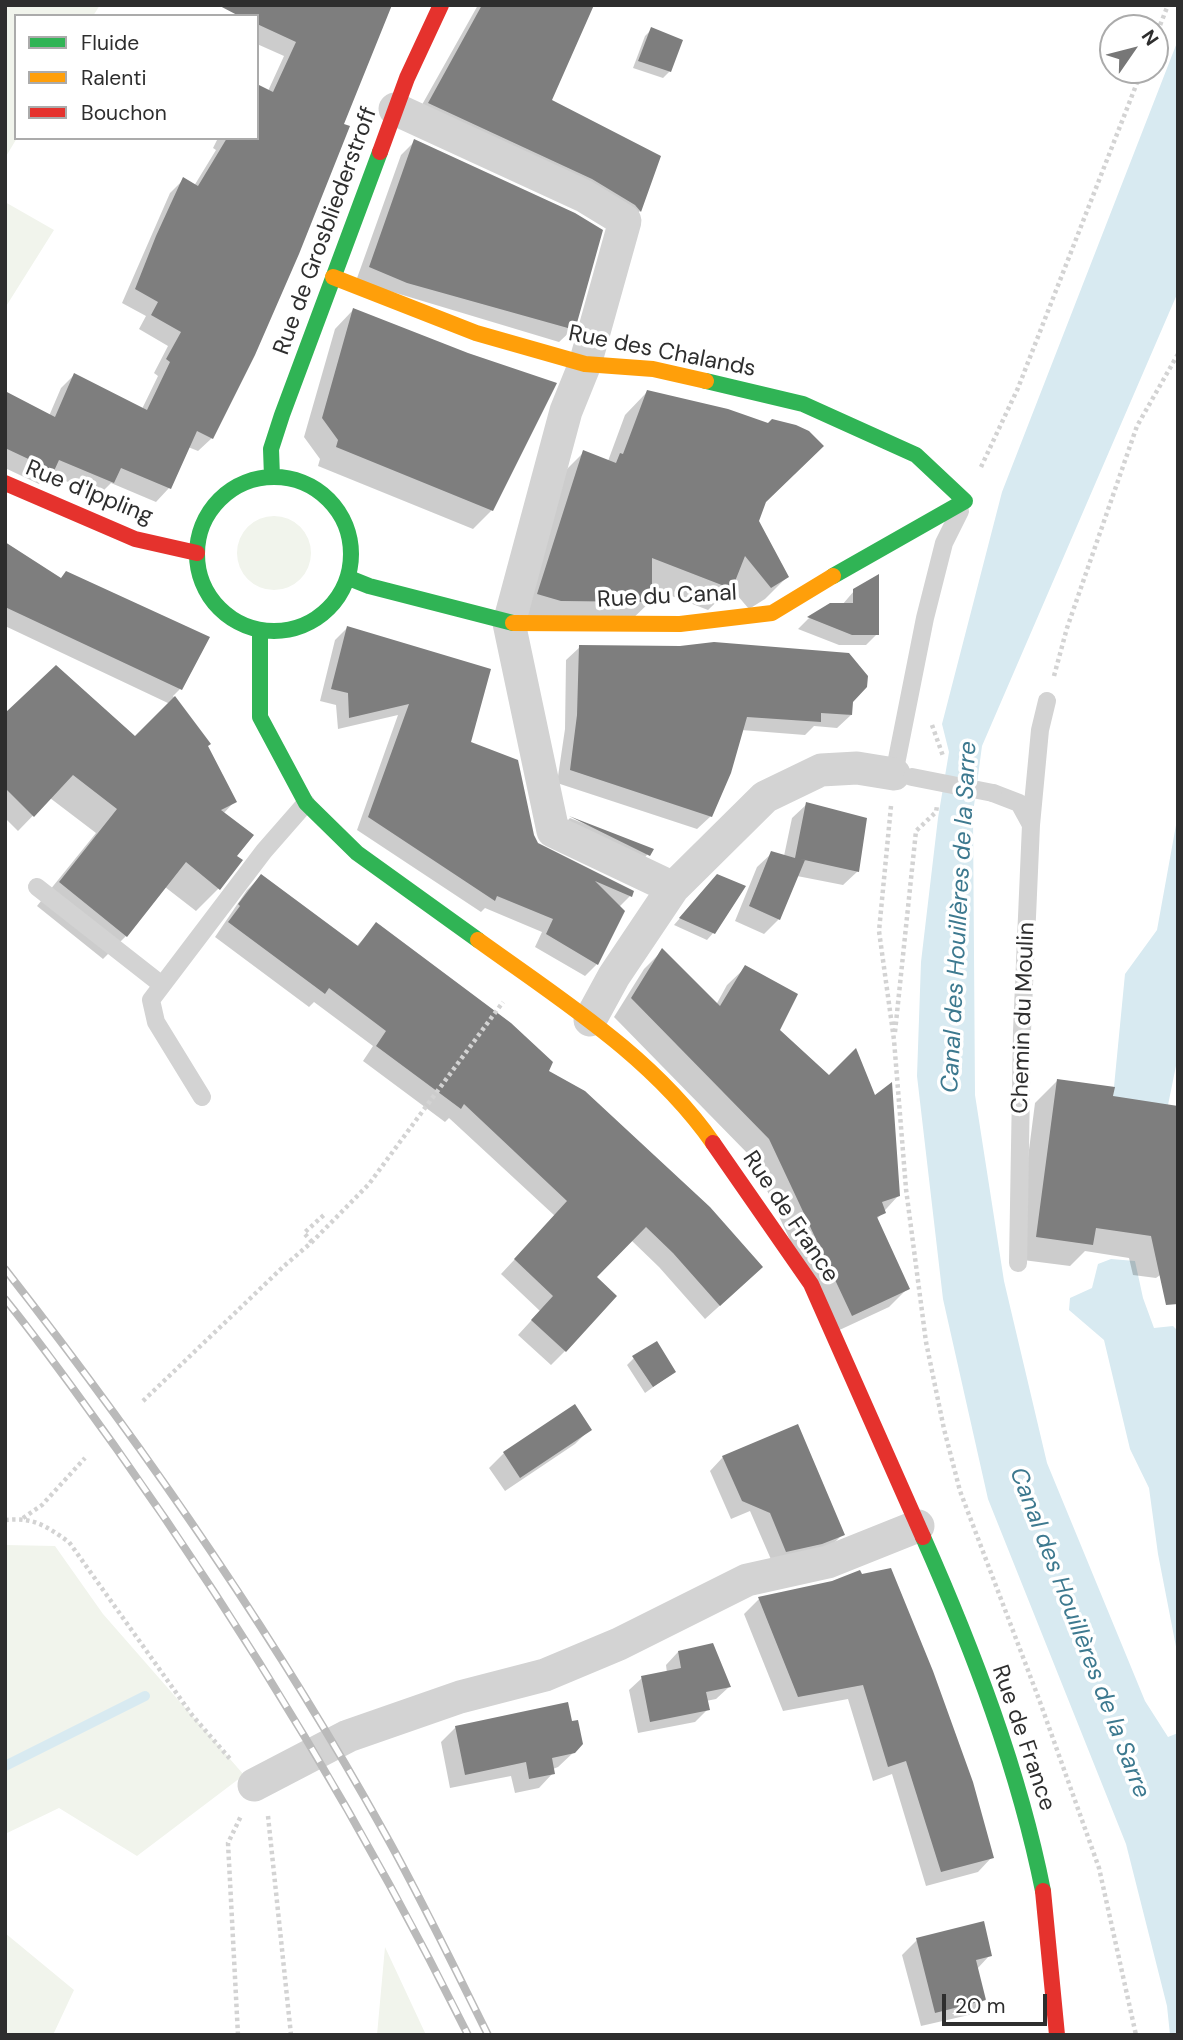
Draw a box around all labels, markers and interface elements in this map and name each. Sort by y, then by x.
legend [14,14,259,140]
north arrow [1099,14,1169,84]
text: N [1136,25,1164,51]
text: Fluide [81,29,139,57]
text: Ralenti [81,64,147,92]
text: Bouchon [81,99,167,127]
street label: Rue de Grosbliederstroff [268,103,384,359]
street label: Rue des Chalands [566,320,758,384]
street label: Rue d'Ippling [21,455,157,531]
street label: Rue du Canal [597,580,737,614]
water label: Canal des Houillères de la Sarre [936,740,984,1094]
street label: Chemin du Moulin [1007,922,1041,1114]
street label: Rue de France [736,1146,844,1288]
water label: Canal des Houillères de la Sarre [1002,1463,1156,1803]
street label: Rue de France [985,1661,1061,1815]
scale bar [945,1980,1050,2024]
text: 20 m [955,1992,1006,2020]

